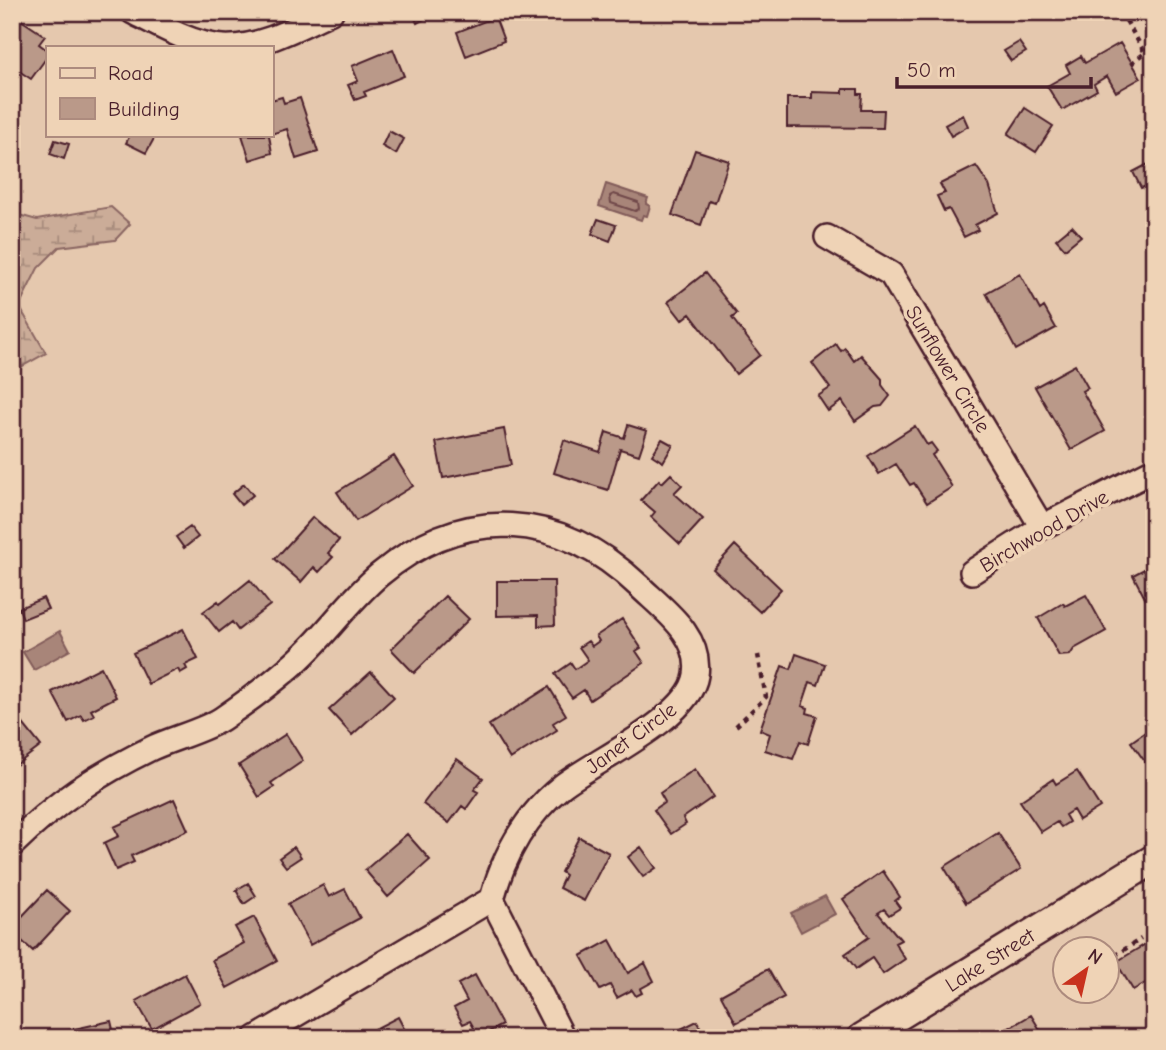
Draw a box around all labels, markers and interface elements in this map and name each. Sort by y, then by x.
legend [46,46,273,136]
scale bar [897,46,1091,90]
text: 50 m [907,58,956,82]
text: Road [108,61,153,85]
text: Building [108,97,180,121]
street label: Sunflower Circle [901,301,995,437]
street label: Birchwood Drive [975,484,1113,578]
street label: Janet Circle [581,697,681,779]
street label: Lake Street [941,923,1040,997]
north arrow [1050,934,1120,1004]
text: N [1084,944,1106,969]

